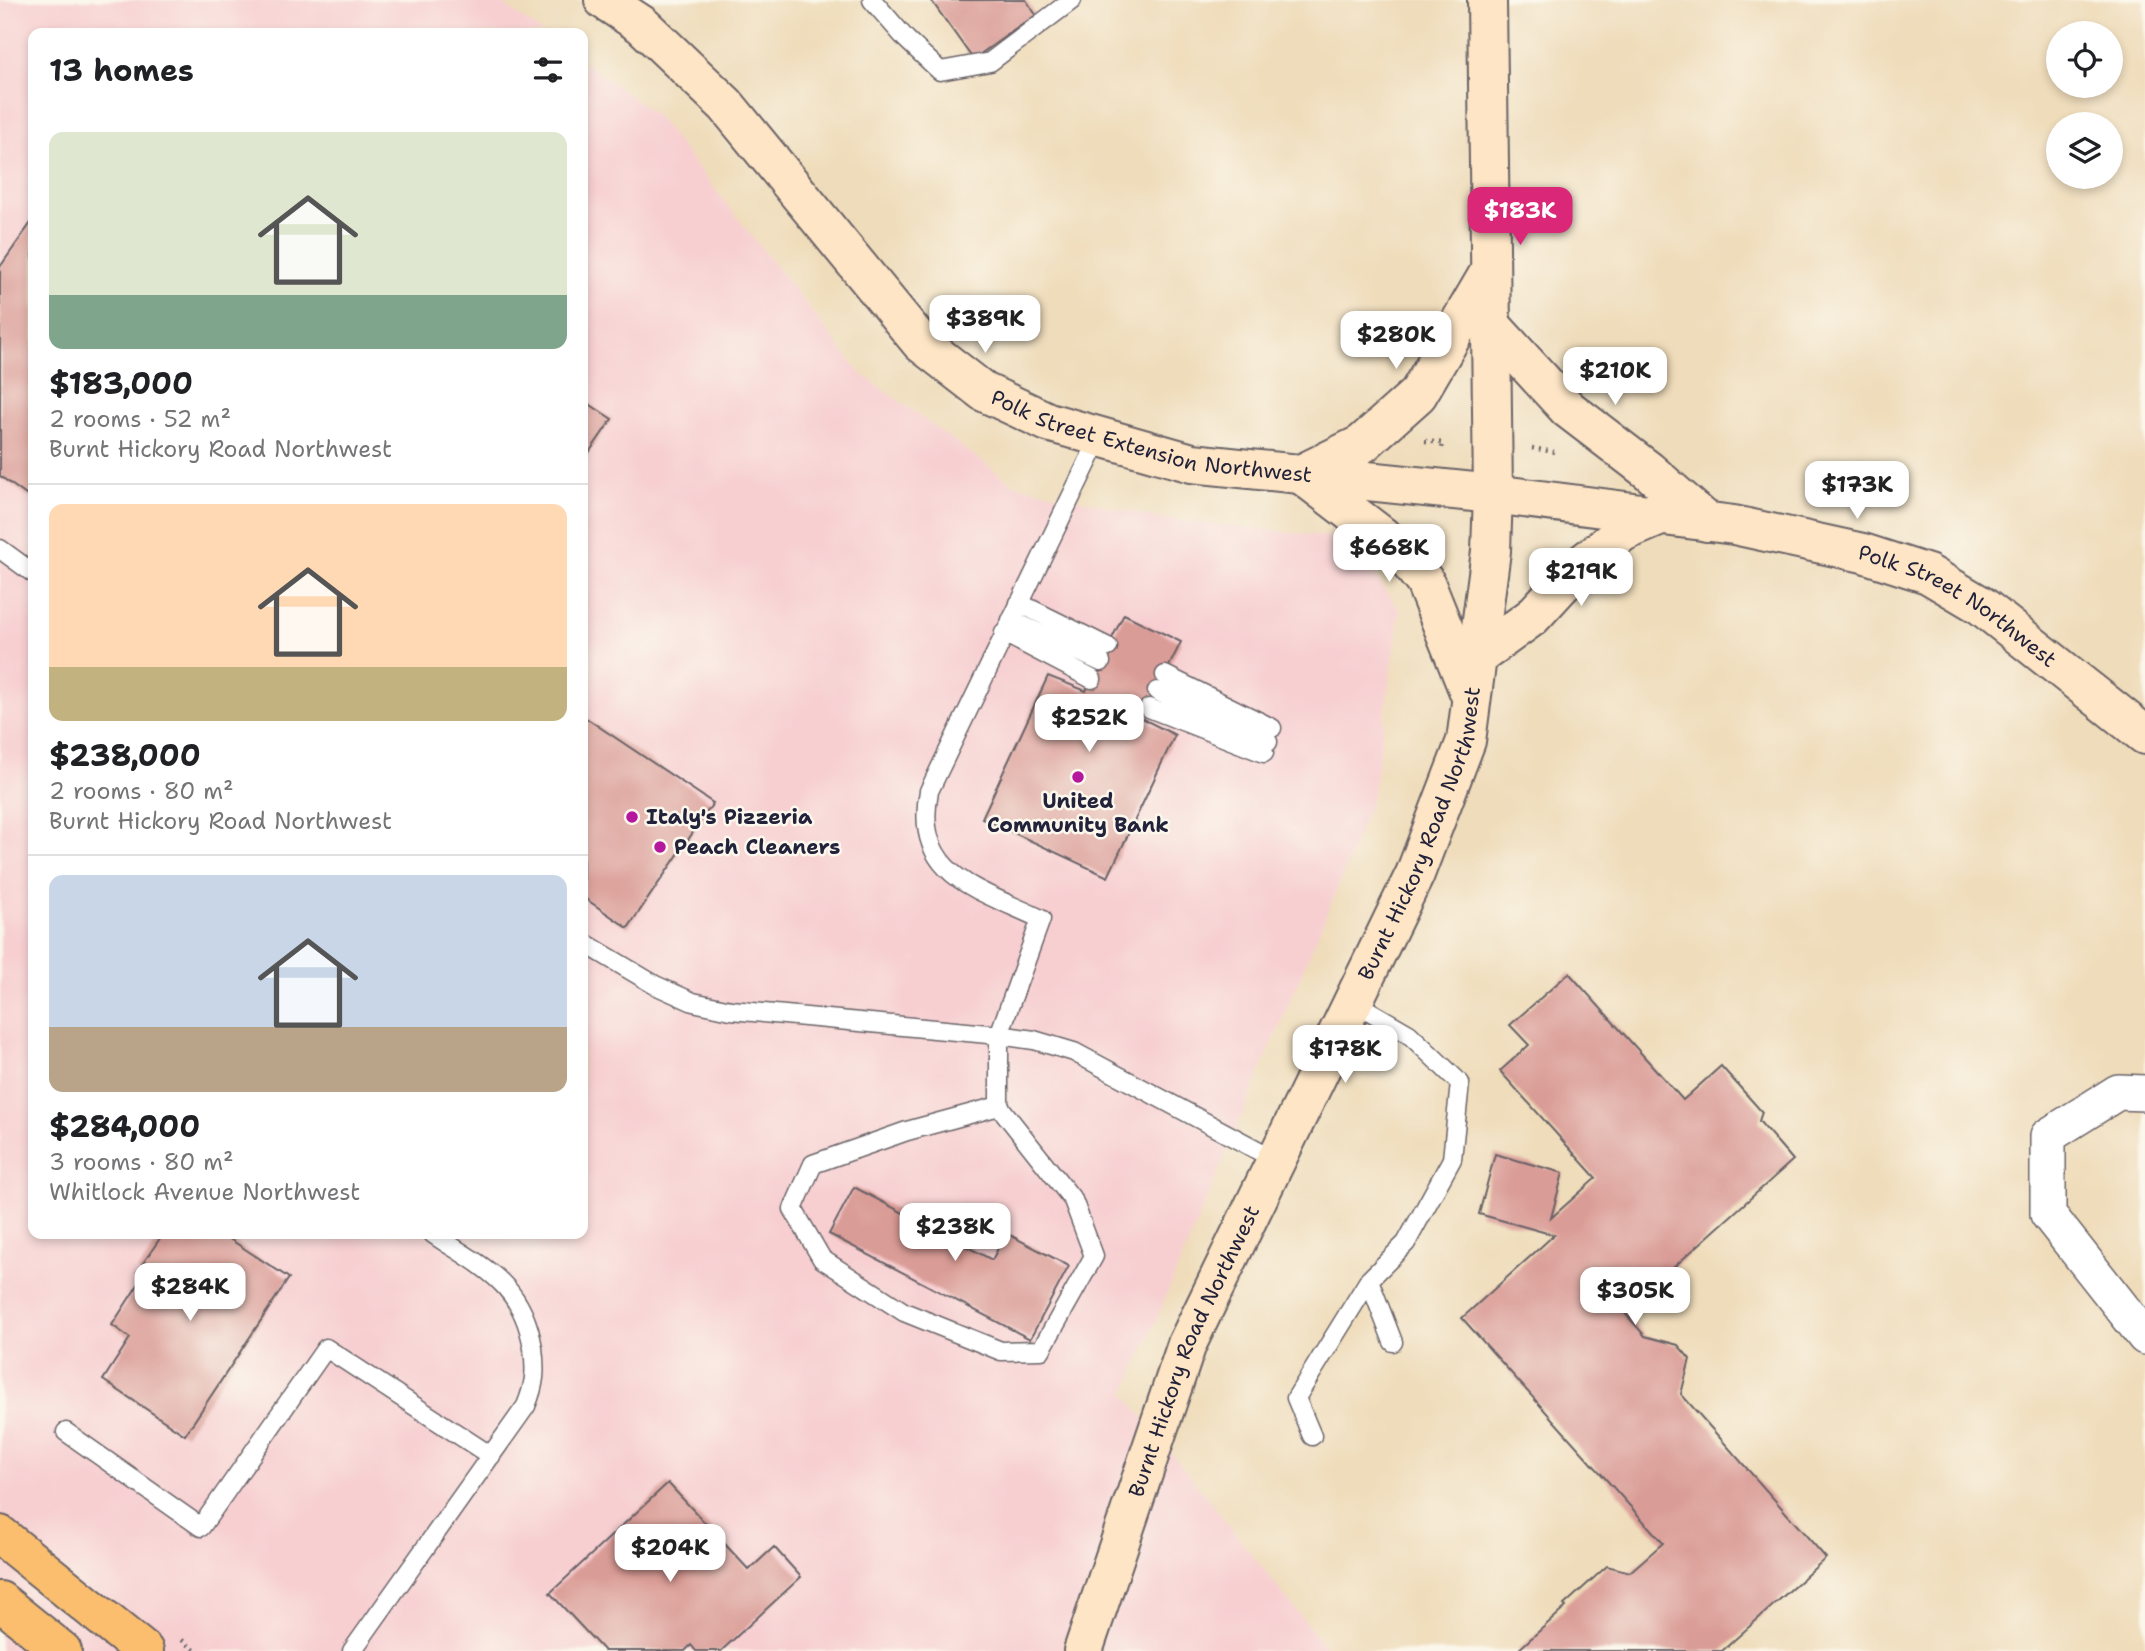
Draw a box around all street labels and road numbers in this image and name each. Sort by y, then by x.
street label: Polk Street Extension Northwest [986,383,1313,489]
street label: Polk Street Northwest [1855,538,2062,674]
street label: Burnt Hickory Road Northwest [1352,685,1487,985]
street label: Burnt Hickory Road Northwest [1122,1201,1266,1501]

